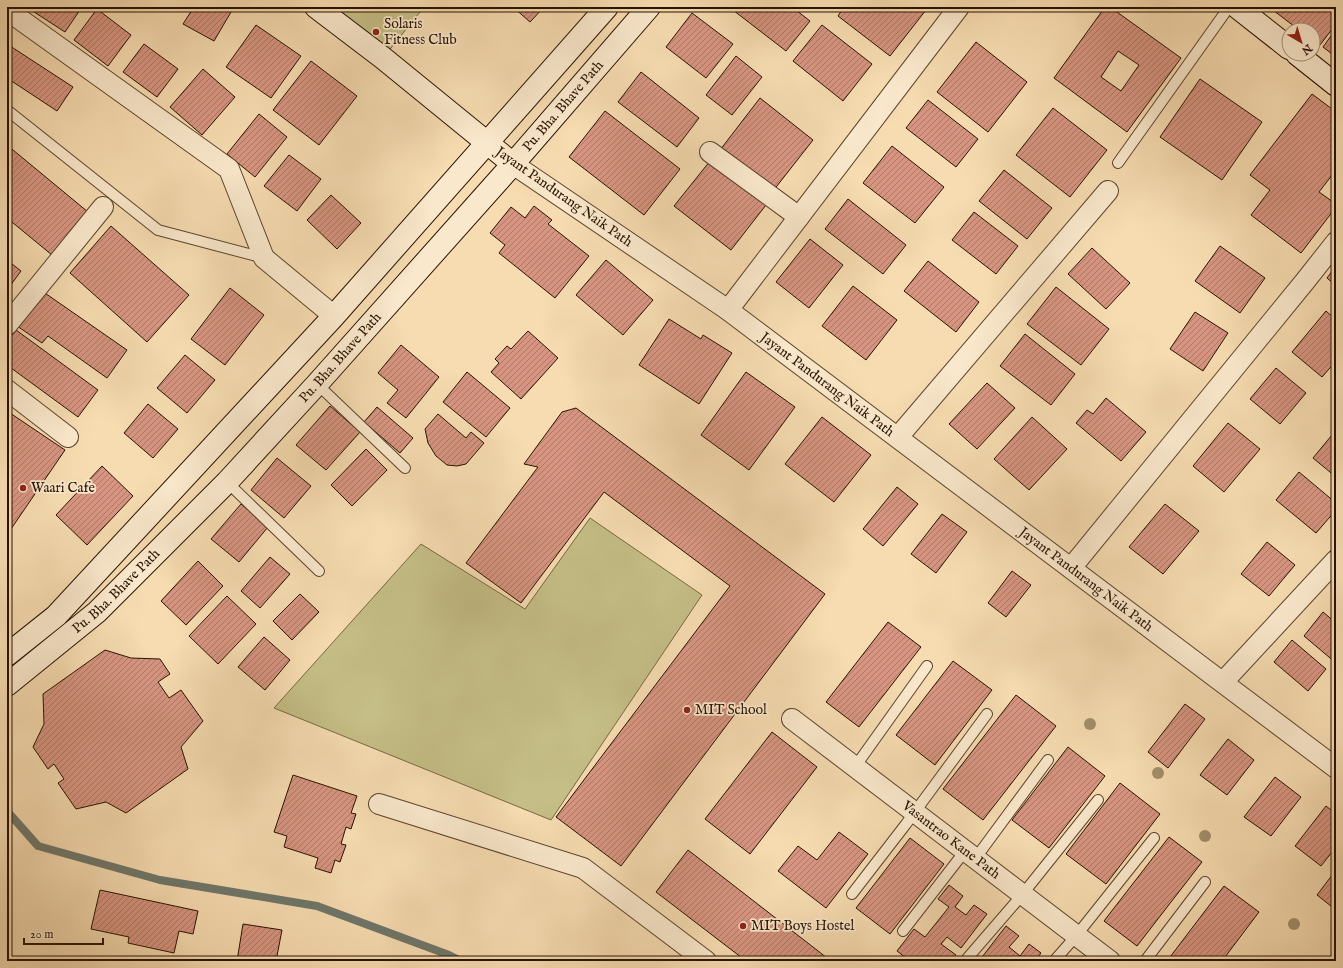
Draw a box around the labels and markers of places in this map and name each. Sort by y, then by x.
place label: Solaris Fitness Club [384,15,457,49]
marker: Solaris Fitness Club [371,27,381,37]
place label: Waari Cafe [31,479,96,497]
marker: Waari Cafe [18,483,28,493]
place label: MIT School [695,701,767,719]
marker: MIT School [682,705,692,715]
place label: MIT Boys Hostel [751,917,855,935]
marker: MIT Boys Hostel [738,921,748,931]

